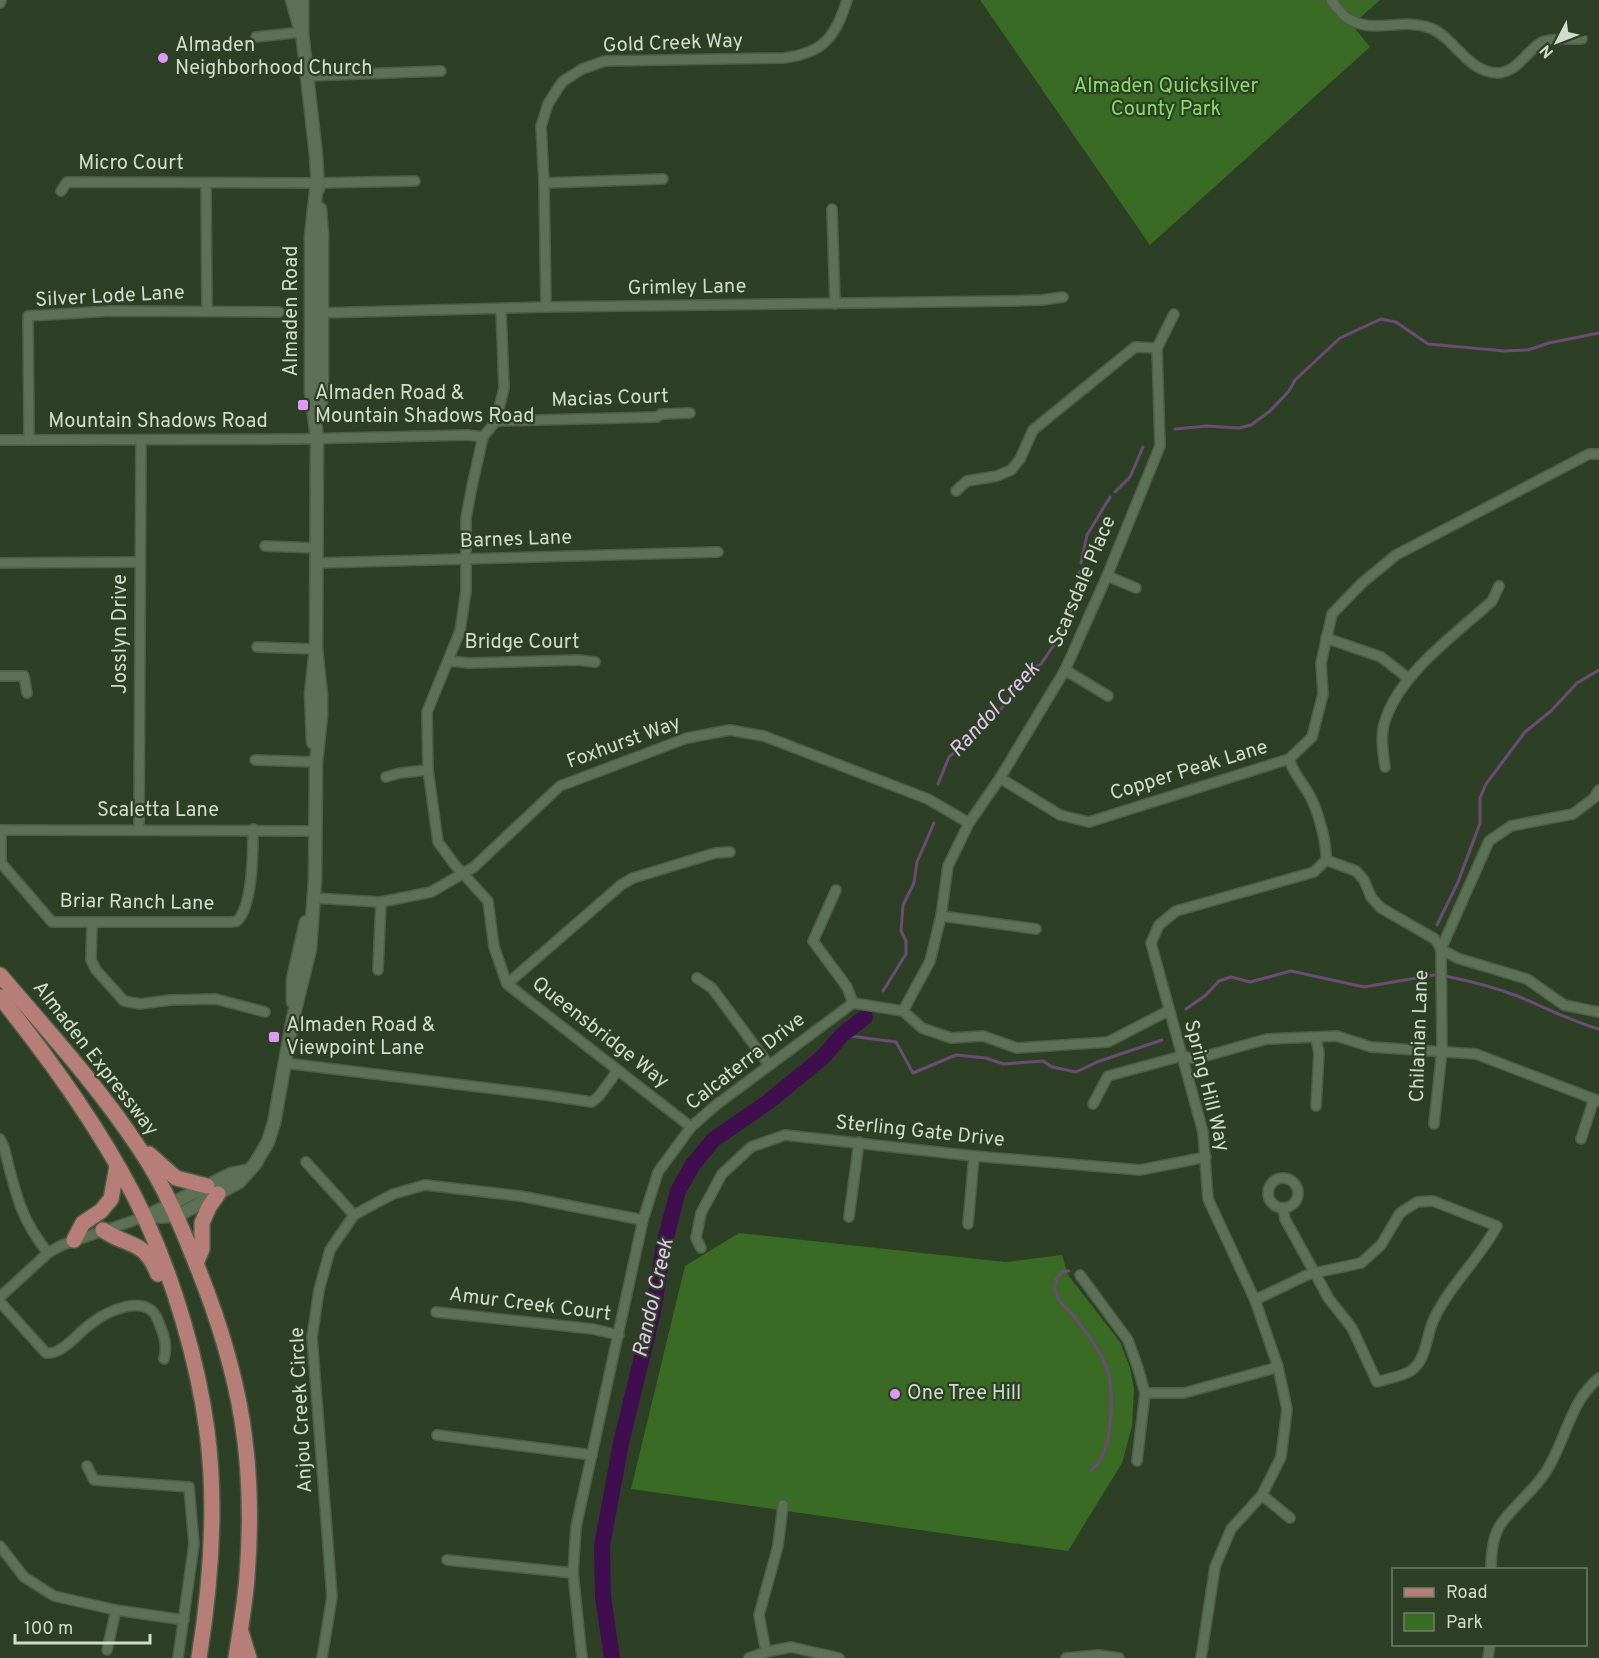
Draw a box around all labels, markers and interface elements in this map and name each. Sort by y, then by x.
north arrow [1527,12,1587,72]
street label: Gold Creek Way [602,29,744,59]
place label: Almaden Neighborhood Church [175,33,372,82]
text: N [1536,40,1559,62]
marker: Almaden Neighborhood Church [156,51,170,65]
park label: Almaden Quicksilver County Park [1074,74,1259,123]
street label: Micro Court [78,151,184,177]
street label: Almaden Road [279,245,305,377]
street label: Grimley Lane [627,274,747,302]
street label: Silver Lode Lane [35,280,185,314]
place label: Almaden Road & Mountain Shadows Road [315,381,535,430]
street label: Macias Court [551,384,669,414]
marker: Almaden Road & Mountain Shadows Road [296,398,310,412]
street label: Mountain Shadows Road [48,409,268,435]
street label: Scarsdale Place [1043,512,1123,652]
street label: Barnes Lane [459,525,573,555]
street label: Josslyn Drive [108,574,134,694]
street label: Bridge Court [465,630,580,656]
water label: Randol Creek [944,656,1046,763]
street label: Foxhurst Way [563,710,685,776]
street label: Copper Peak Lane [1107,735,1271,807]
street label: Scaletta Lane [97,798,219,824]
street label: Briar Ranch Lane [59,889,215,917]
street label: Chilanian Lane [1405,969,1435,1103]
street label: Queensbridge Way [526,971,674,1095]
street label: Almaden Expressway [26,976,164,1142]
street label: Calcaterra Drive [681,1007,811,1117]
place label: Almaden Road & Viewpoint Lane [286,1013,436,1062]
street label: Spring Hill Way [1177,1018,1235,1154]
marker: Almaden Road & Viewpoint Lane [267,1030,281,1044]
street label: Sterling Gate Drive [834,1110,1006,1154]
water label: Randol Creek [627,1236,681,1360]
street label: Amur Creek Court [447,1282,613,1328]
street label: Anjou Creek Circle [285,1326,319,1494]
place label: One Tree Hill [907,1381,1021,1407]
marker: One Tree Hill [888,1387,902,1401]
legend [1392,1568,1587,1646]
text: Road [1446,1582,1488,1605]
scale bar [15,1607,150,1645]
text: Park [1446,1612,1483,1635]
text: 100 m [24,1618,73,1641]

